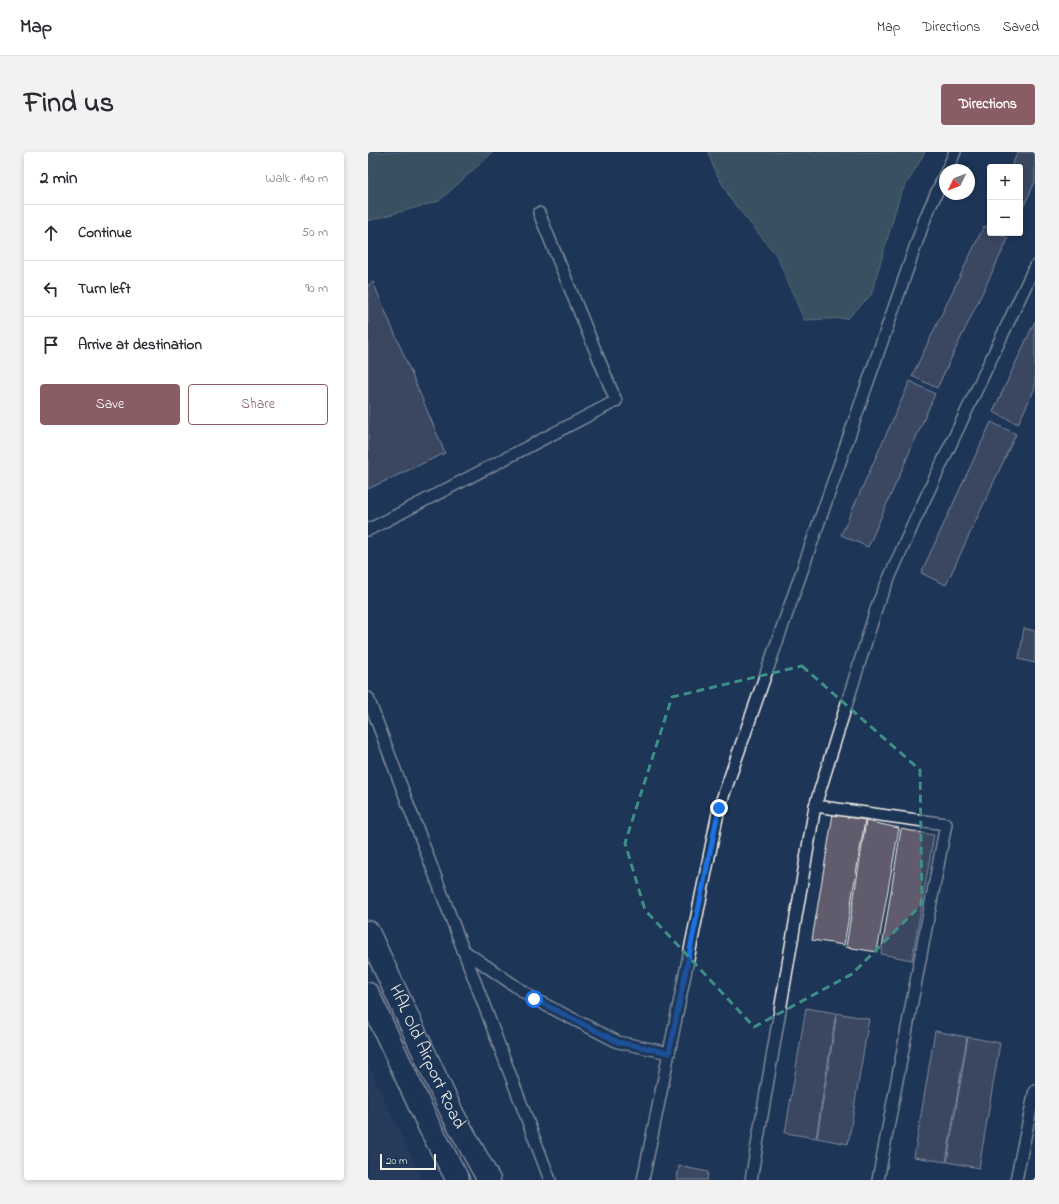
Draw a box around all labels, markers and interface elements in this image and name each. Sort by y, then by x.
text: Map [20,14,52,41]
text: Map [877,17,900,38]
text: Directions [922,17,980,38]
text: Saved [1002,17,1039,38]
text: Find us [24,84,114,125]
button: Directions [941,84,1035,125]
north arrow [939,164,975,200]
map controls [987,164,1023,236]
button: + [987,164,1023,200]
text: 2 min [40,166,77,191]
text: Walk · 140 m [265,169,328,188]
button: − [987,200,1023,236]
icon: ahead [40,222,62,244]
text: Continue [78,222,132,244]
text: 50 m [302,223,328,242]
icon: left [40,278,62,300]
text: Turn left [78,278,131,300]
text: 90 m [305,279,328,298]
icon: arrive [40,334,62,356]
text: Arrive at destination [78,334,202,356]
button: Save [40,384,180,425]
button: Share [188,384,328,425]
route end [710,799,728,817]
street label: HAL Old Airport Road [381,981,471,1134]
route start [525,990,543,1008]
scale bar [380,1152,436,1171]
text: 20 m [386,1153,408,1169]

